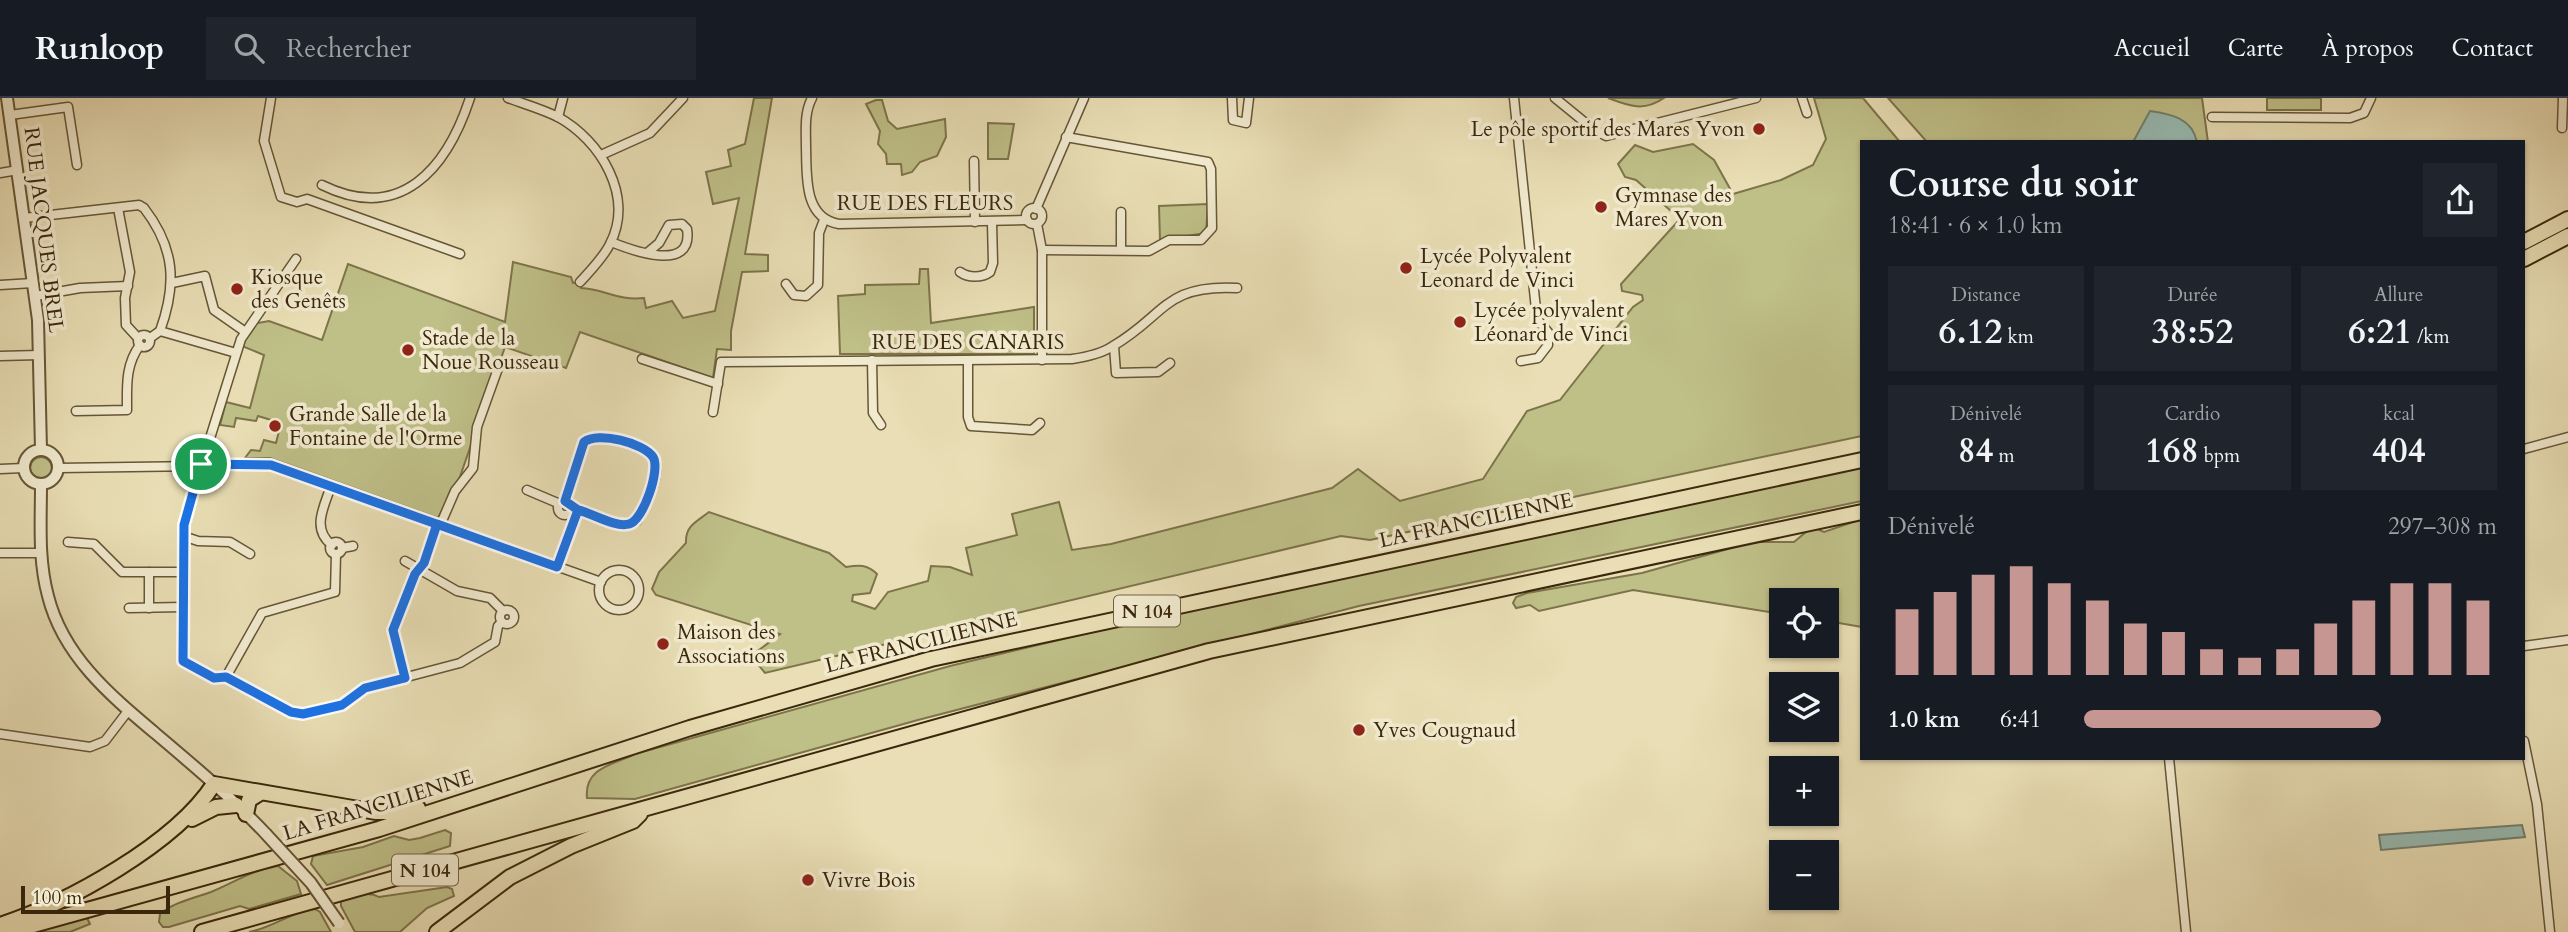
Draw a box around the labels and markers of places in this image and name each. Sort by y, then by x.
place label: Le pôle sportif des Mares Yvon [1471,115,1745,144]
marker: Le pôle sportif des Mares Yvon [1751,121,1767,137]
place label: Gymnase des Mares Yvon [1615,181,1731,234]
marker: Gymnase des Mares Yvon [1593,199,1609,215]
place label: Lycée Polyvalent Leonard de Vinci [1420,242,1574,295]
marker: Lycée Polyvalent Leonard de Vinci [1398,260,1414,276]
place label: Kiosque des Genêts [251,263,346,316]
marker: Kiosque des Genêts [229,281,245,297]
place label: Lycée polyvalent Léonard de Vinci [1474,296,1628,349]
marker: Lycée polyvalent Léonard de Vinci [1452,314,1468,330]
place label: Stade de la Noue Rousseau [422,324,560,377]
marker: Stade de la Noue Rousseau [400,342,416,358]
place label: Grande Salle de la Fontaine de l'Orme [289,400,463,453]
marker: Grande Salle de la Fontaine de l'Orme [267,418,283,434]
pin [171,434,231,494]
place label: Maison des Associations [677,618,785,671]
marker: Maison des Associations [655,636,671,652]
place label: Yves Cougnaud [1373,716,1516,745]
marker: Yves Cougnaud [1351,722,1367,738]
place label: Vivre Bois [822,866,915,895]
marker: Vivre Bois [800,872,816,888]

